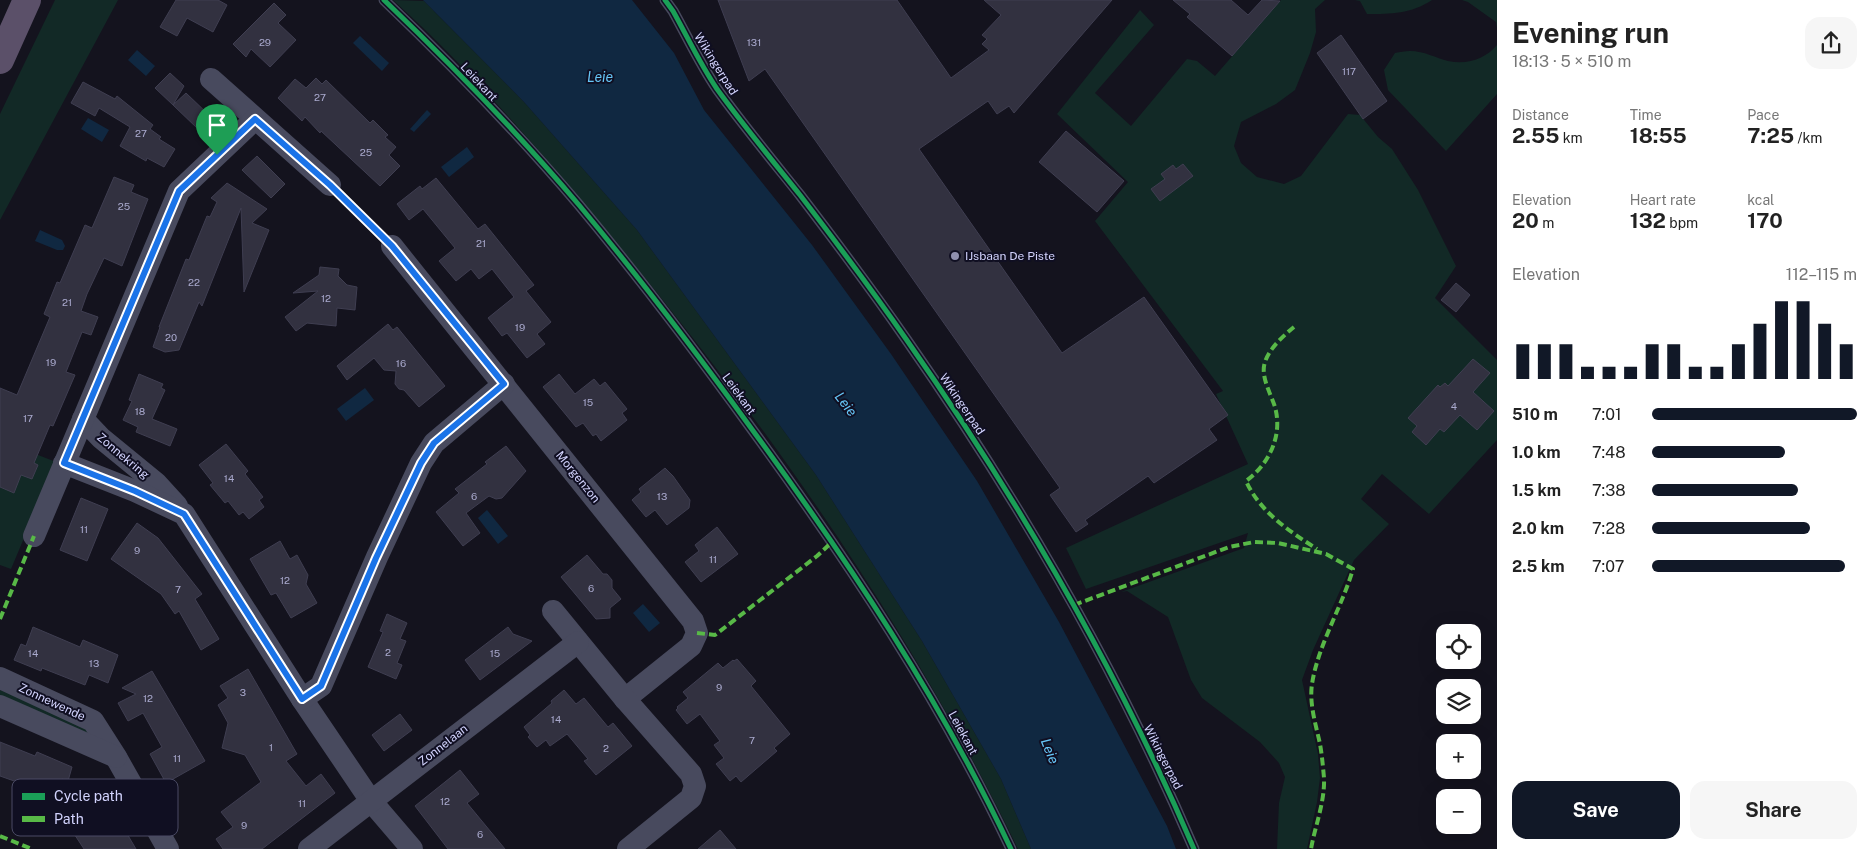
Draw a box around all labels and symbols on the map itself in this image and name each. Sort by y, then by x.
street label: Wikingerpad [691,30,741,98]
house number: 29 [259,36,271,48]
house number: 131 [747,36,761,48]
street label: Leiekant [458,60,501,104]
house number: 117 [1342,65,1356,77]
water label: Leie [587,69,613,85]
house number: 27 [314,91,326,103]
pin [196,104,238,155]
house number: 27 [135,127,147,139]
house number: 25 [360,146,372,158]
house number: 25 [118,200,130,212]
house number: 21 [476,237,486,249]
place label: IJsbaan De Piste [965,249,1055,263]
marker: IJsbaan De Piste [949,250,961,262]
house number: 22 [188,276,200,288]
house number: 12 [321,292,331,304]
house number: 21 [62,296,72,308]
house number: 19 [515,321,525,333]
house number: 20 [165,331,177,343]
house number: 19 [46,356,56,368]
house number: 16 [396,357,406,369]
street label: Leiekant [719,371,759,418]
street label: Wikingerpad [936,371,988,437]
water label: Leie [832,389,861,420]
house number: 15 [583,396,593,408]
house number: 4 [1451,400,1457,412]
house number: 18 [135,405,145,417]
house number: 17 [23,412,33,424]
street label: Zonnekring [94,430,152,482]
street label: Morgenzon [553,448,603,506]
house number: 14 [224,472,234,484]
house number: 6 [471,490,477,502]
house number: 13 [657,490,667,502]
house number: 11 [80,523,88,535]
house number: 9 [134,544,140,556]
house number: 11 [709,553,717,565]
house number: 12 [280,574,290,586]
house number: 6 [588,582,594,594]
house number: 7 [175,583,181,595]
house number: 2 [385,646,391,658]
house number: 14 [28,647,38,659]
house number: 15 [490,647,500,659]
house number: 13 [89,657,99,669]
street label: Zonnewende [17,680,88,724]
house number: 9 [716,681,722,693]
house number: 3 [240,686,246,698]
house number: 12 [143,692,153,704]
street label: Leiekant [945,709,981,758]
house number: 14 [551,713,561,725]
street label: Zonnelaan [416,721,470,769]
street label: Wikingerpad [1141,722,1185,792]
house number: 7 [749,734,755,746]
water label: Leie [1038,736,1062,766]
house number: 1 [269,741,273,753]
house number: 2 [603,742,609,754]
house number: 11 [173,752,181,764]
legend [12,779,178,836]
text: Cycle path [54,788,123,804]
house number: 12 [440,795,450,807]
house number: 11 [298,797,306,809]
text: Path [54,811,84,827]
house number: 9 [241,819,247,831]
house number: 6 [477,828,483,840]

